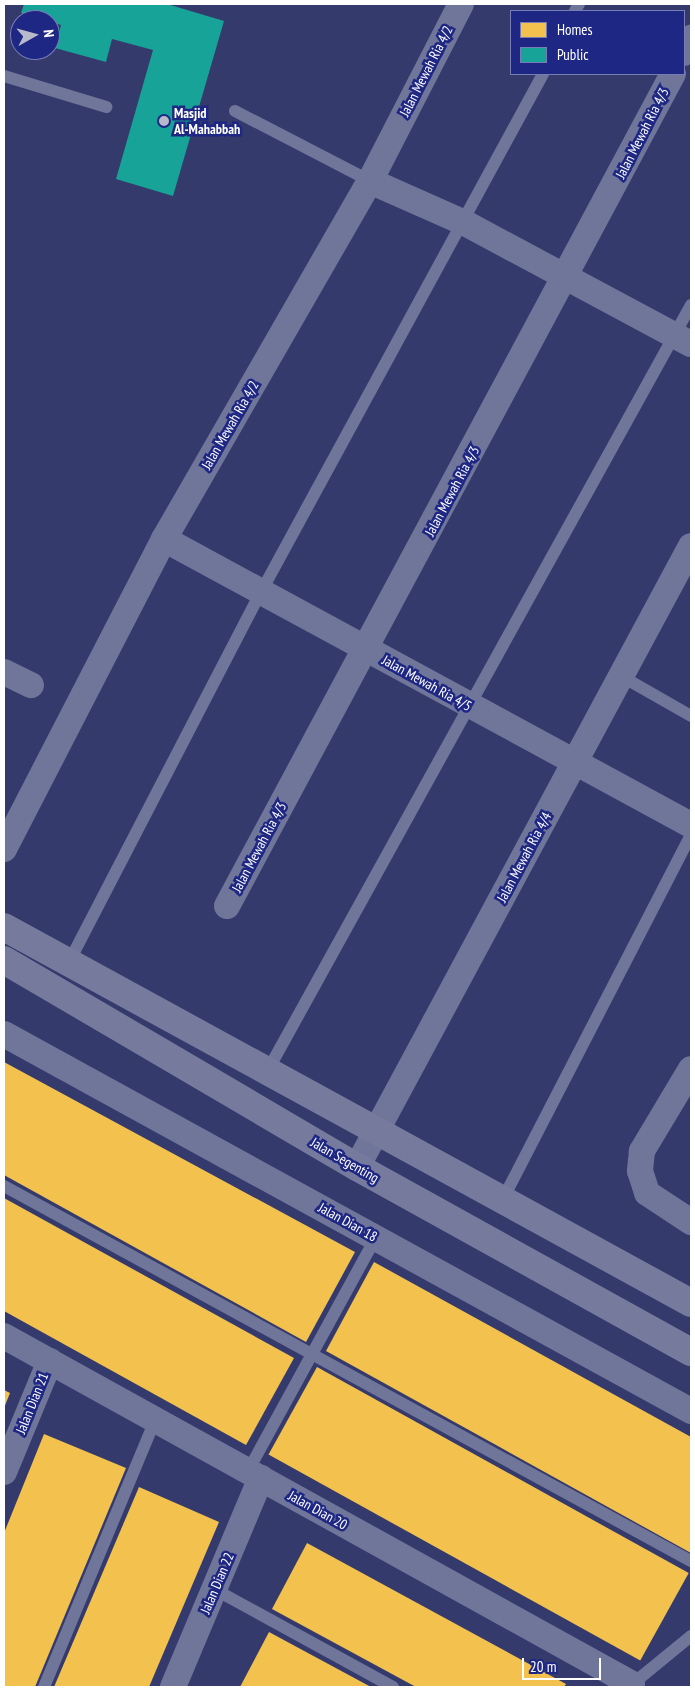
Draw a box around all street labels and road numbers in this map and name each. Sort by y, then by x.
street label: Jalan Mewah Ria 4/2 [396,23,456,119]
street label: Jalan Mewah Ria 4/3 [612,85,672,181]
street label: Jalan Mewah Ria 4/2 [198,378,262,472]
street label: Jalan Mewah Ria 4/3 [421,443,483,539]
street label: Jalan Mewah Ria 4/5 [379,652,475,714]
street label: Jalan Mewah Ria 4/3 [228,799,290,895]
street label: Jalan Mewah Ria 4/4 [493,809,555,905]
street label: Jalan Segenting [308,1134,382,1186]
street label: Jalan Dian 18 [316,1199,380,1245]
street label: Jalan Dian 21 [12,1370,52,1436]
street label: Jalan Dian 20 [286,1487,350,1533]
street label: Jalan Dian 22 [197,1550,237,1616]

